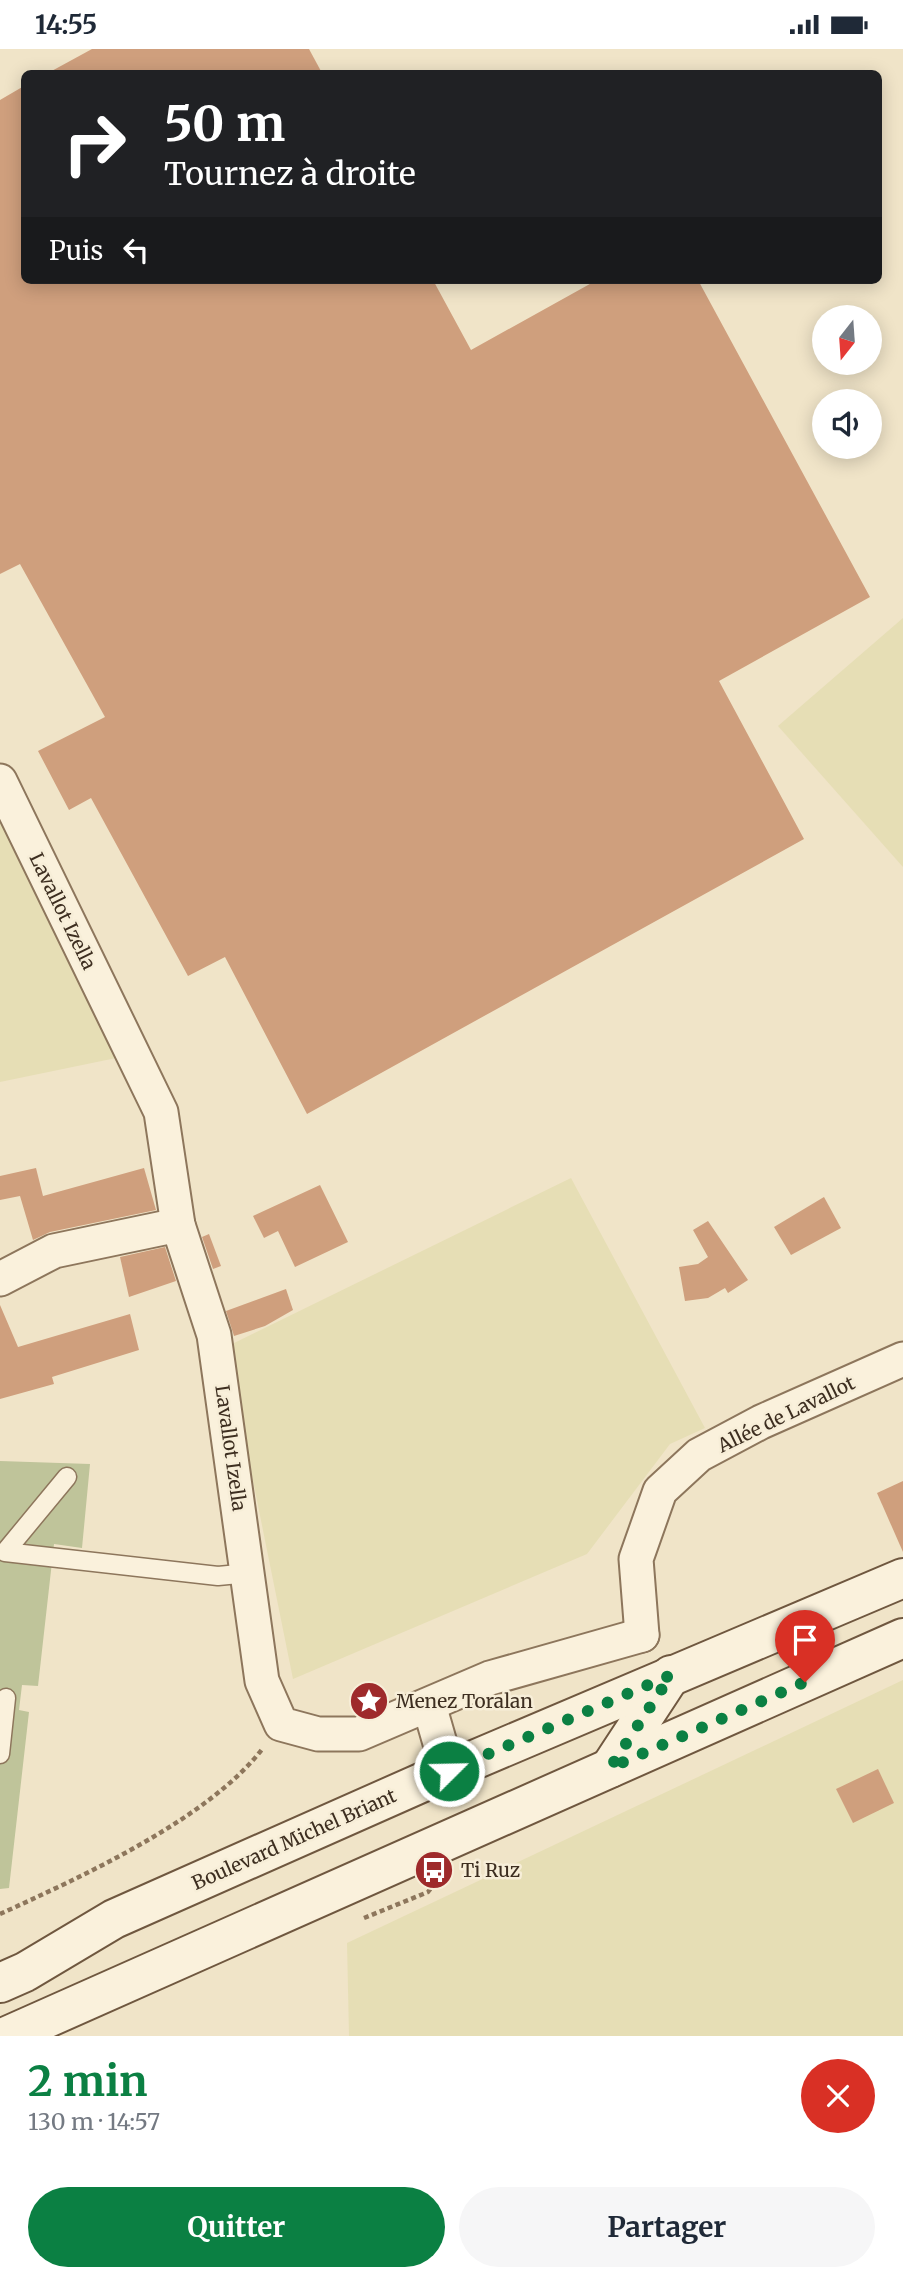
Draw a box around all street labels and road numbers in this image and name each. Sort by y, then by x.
street label: Lavallot Izella [24,849,102,973]
street label: Allée de Lavallot [713,1370,859,1458]
street label: Lavallot Izella [210,1383,252,1513]
street label: Boulevard Michel Briant [188,1783,400,1895]

